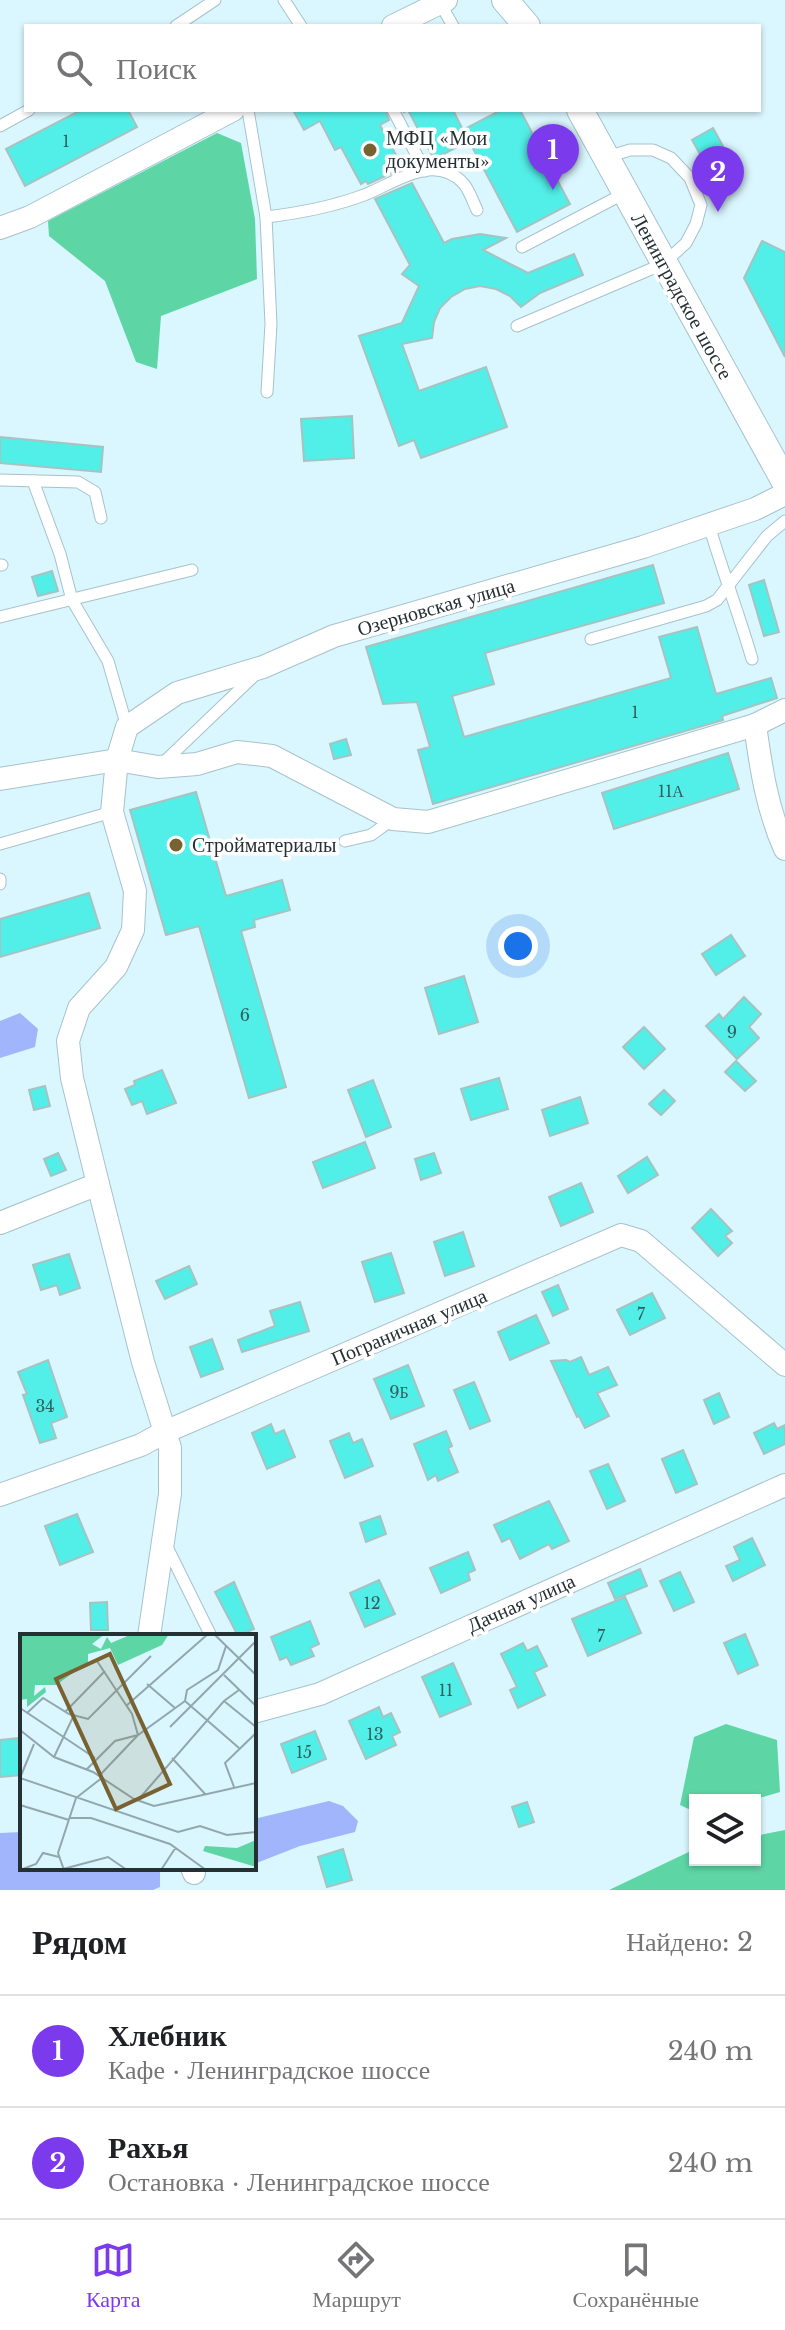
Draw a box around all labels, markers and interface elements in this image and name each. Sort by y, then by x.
search box [24,24,761,112]
icon: search [52,46,96,90]
text: Поиск [116,50,197,87]
pin: 1 [527,124,579,190]
place label: МФЦ «Мои документы» [386,126,490,173]
house number: 1 [62,131,70,151]
marker: МФЦ «Мои документы» [361,141,379,159]
pin: 2 [692,146,744,212]
street label: Ленинградское шоссе [626,208,738,384]
street label: Озерновская улица [354,573,518,641]
house number: 1 [631,702,639,722]
house number: 11А [658,781,684,801]
place label: Стройматериалы [192,833,336,857]
marker: Стройматериалы [167,836,185,854]
your location [498,926,538,966]
house number: 6 [240,1005,250,1025]
house number: 9 [727,1022,737,1042]
street label: Пограничная улица [327,1283,491,1371]
house number: 7 [637,1304,646,1324]
house number: 9Б [389,1382,409,1402]
house number: 34 [35,1396,55,1416]
street label: Дачная улица [463,1568,579,1637]
house number: 12 [364,1593,381,1613]
house number: 7 [597,1626,606,1646]
inset map [20,1634,256,1870]
house number: 11 [439,1680,453,1700]
house number: 13 [367,1724,384,1744]
house number: 15 [296,1742,312,1762]
map controls [689,1794,761,1866]
button: layers [689,1794,761,1866]
text: Рядом [32,1921,127,1963]
text: Найдено: 2 [626,1926,753,1958]
text: Хлебник [108,2017,227,2054]
text: 1 [52,2035,64,2067]
text: 240 m [668,2035,753,2067]
text: Кафе · Ленинградское шоссе [108,2054,430,2086]
text: Рахья [108,2129,188,2166]
text: 2 [50,2147,66,2179]
text: 240 m [668,2147,753,2179]
text: Остановка · Ленинградское шоссе [108,2166,490,2198]
tab: Карта [86,2238,140,2313]
tab: Маршрут [312,2238,401,2313]
tab: Сохранённые [573,2238,699,2313]

